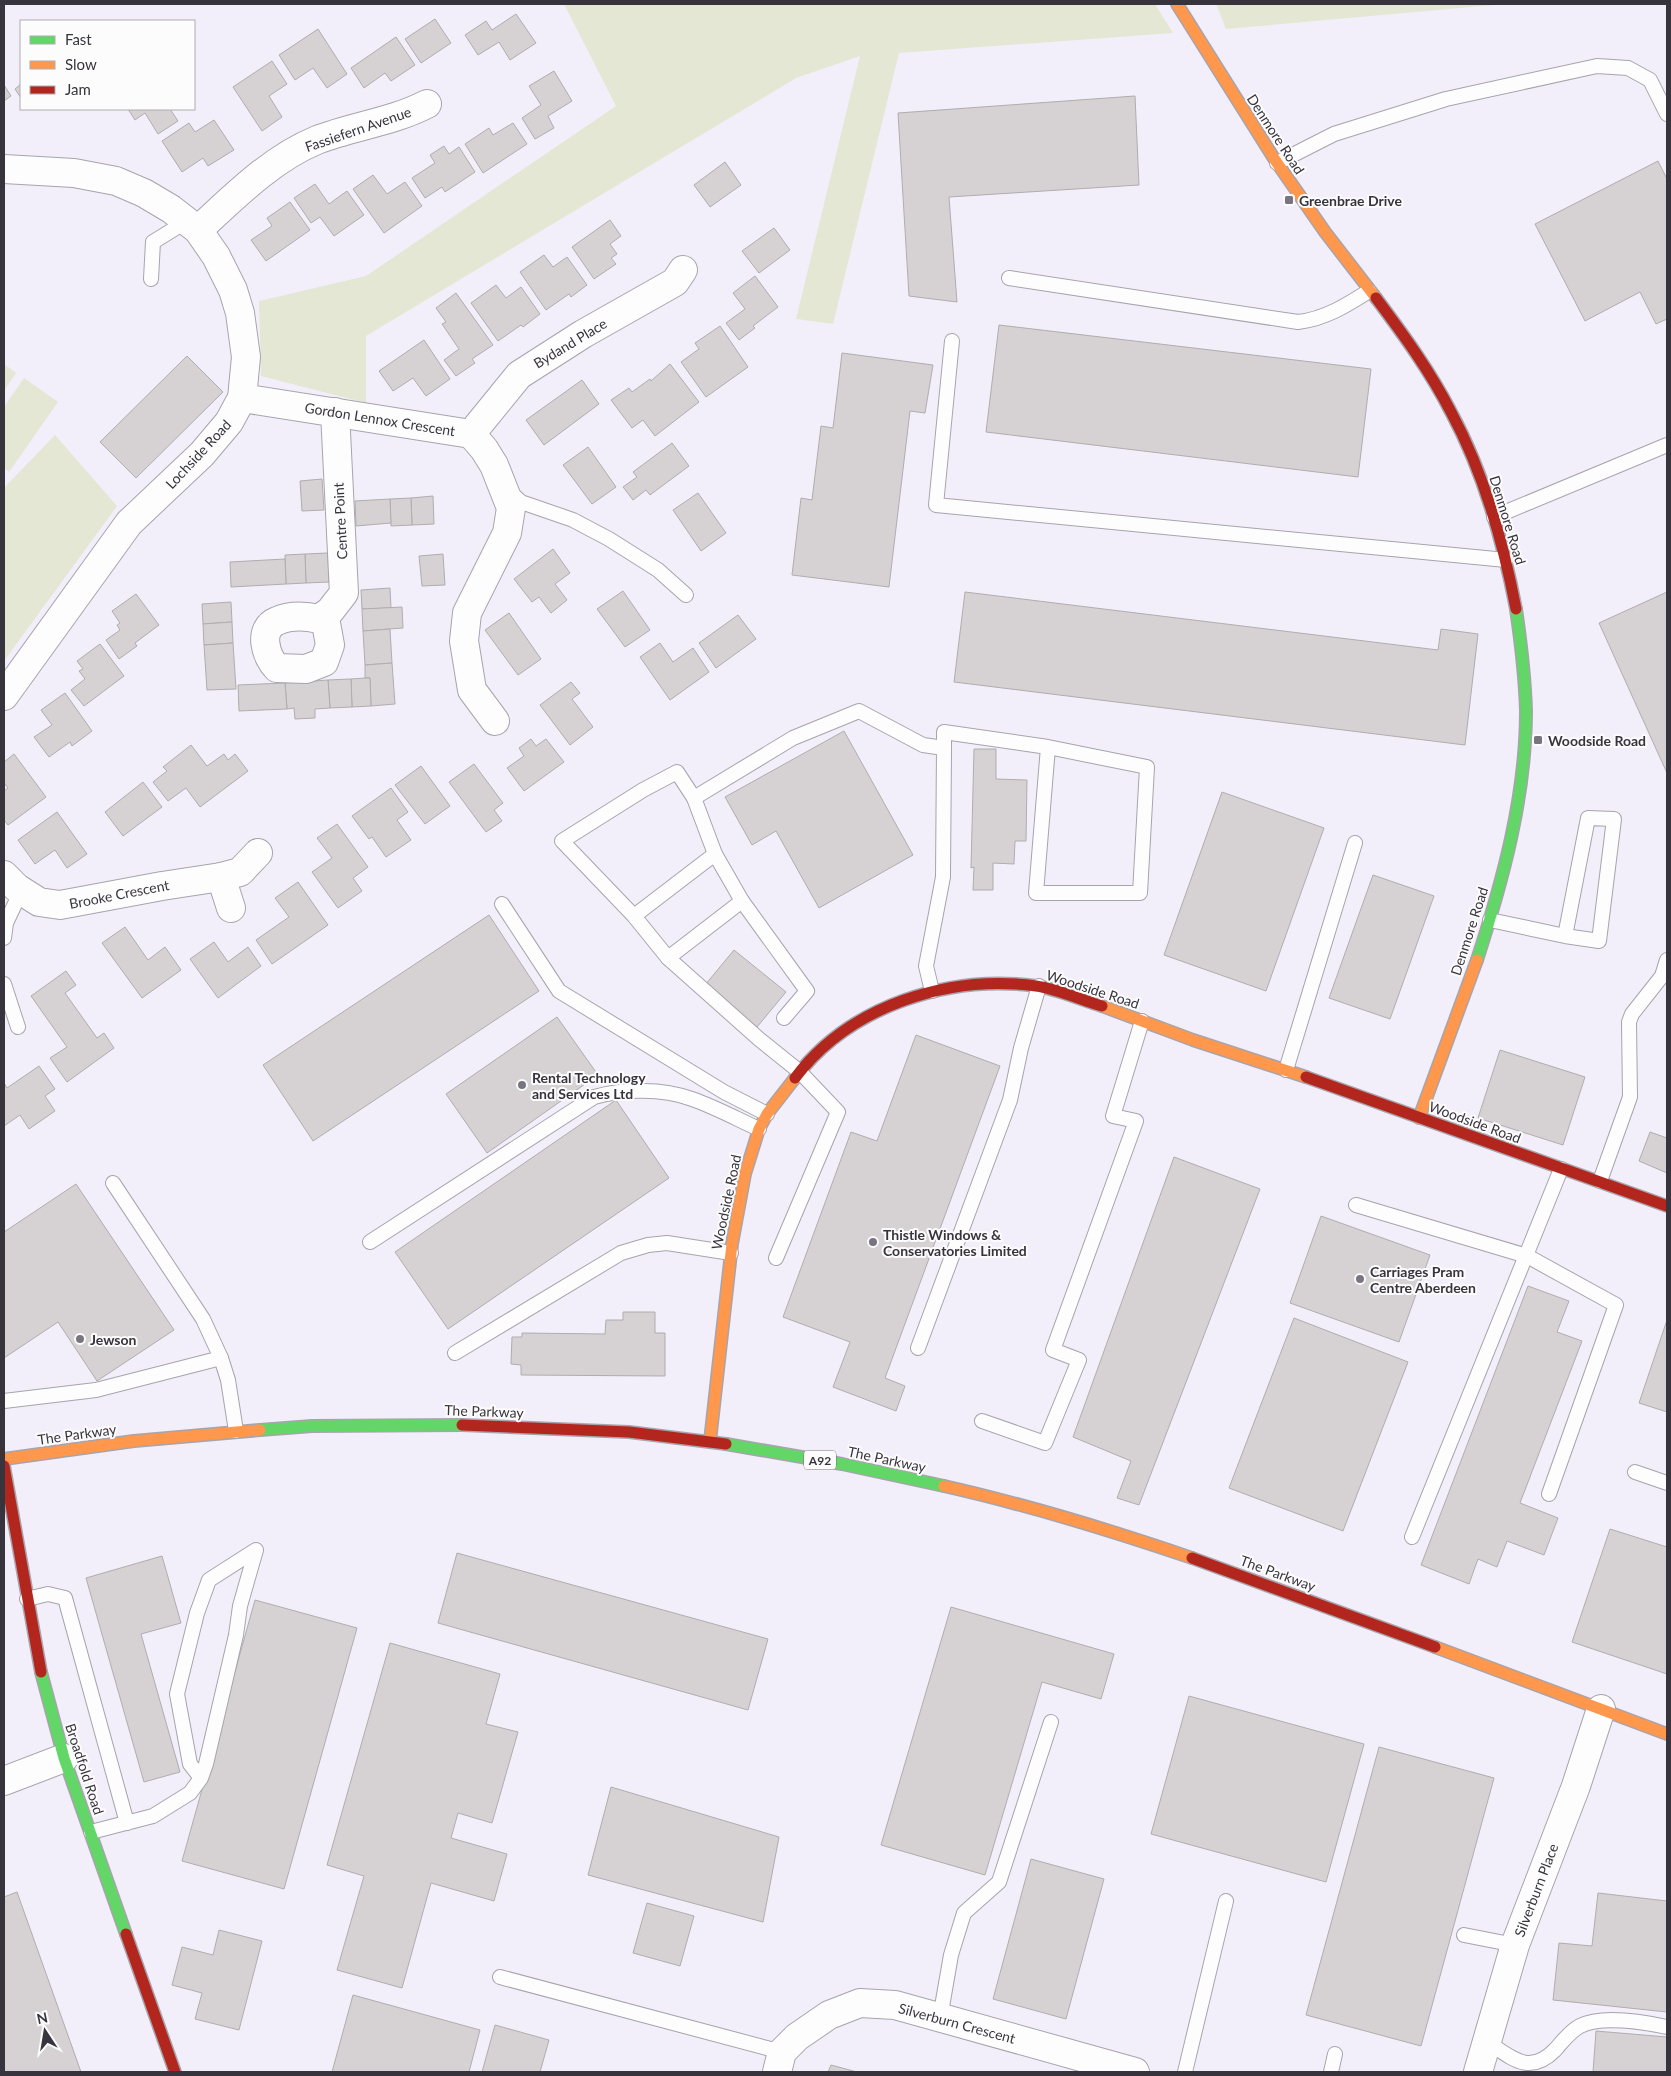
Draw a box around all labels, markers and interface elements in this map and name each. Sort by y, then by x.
legend [20,20,195,110]
text: Fast [65,30,92,48]
text: Slow [65,55,97,73]
text: Jam [65,80,91,98]
street label: Denmore Road [1244,91,1308,177]
street label: Fassiefern Avenue [303,103,413,155]
place label: Greenbrae Drive [1299,192,1402,209]
marker: Greenbrae Drive [1283,194,1295,206]
street label: Bydand Place [530,314,610,372]
street label: Gordon Lennox Crescent [303,399,457,439]
street label: Lochside Road [162,416,234,492]
street label: Denmore Road [1486,474,1530,566]
street label: Centre Point [329,482,351,560]
place label: Woodside Road [1548,732,1646,749]
marker: Woodside Road [1532,734,1544,746]
street label: Brooke Crescent [68,876,170,912]
street label: Denmore Road [1447,885,1491,977]
street label: Woodside Road [1044,966,1142,1012]
place label: Rental Technology and Services Ltd [532,1069,646,1102]
marker: Rental Technology and Services Ltd [516,1079,528,1091]
street label: Woodside Road [1427,1097,1523,1147]
street label: Woodside Road [708,1153,744,1251]
place label: Thistle Windows & Conservatories Limited [883,1226,1027,1259]
marker: Thistle Windows & Conservatories Limited [867,1236,879,1248]
place label: Carriages Pram Centre Aberdeen [1370,1263,1476,1296]
marker: Carriages Pram Centre Aberdeen [1354,1273,1366,1285]
place label: Jewson [90,1331,137,1348]
marker: Jewson [74,1333,86,1345]
street label: The Parkway [444,1401,525,1421]
street label: The Parkway [37,1420,118,1448]
street label: The Parkway [846,1442,928,1476]
road number: A92 [804,1450,836,1470]
street label: The Parkway [1238,1551,1319,1595]
street label: Broadfold Road [62,1721,108,1817]
street label: Silverburn Place [1510,1841,1562,1939]
street label: Silverburn Crescent [897,1999,1017,2047]
north arrow [20,2006,70,2056]
text: N [35,2008,49,2027]

